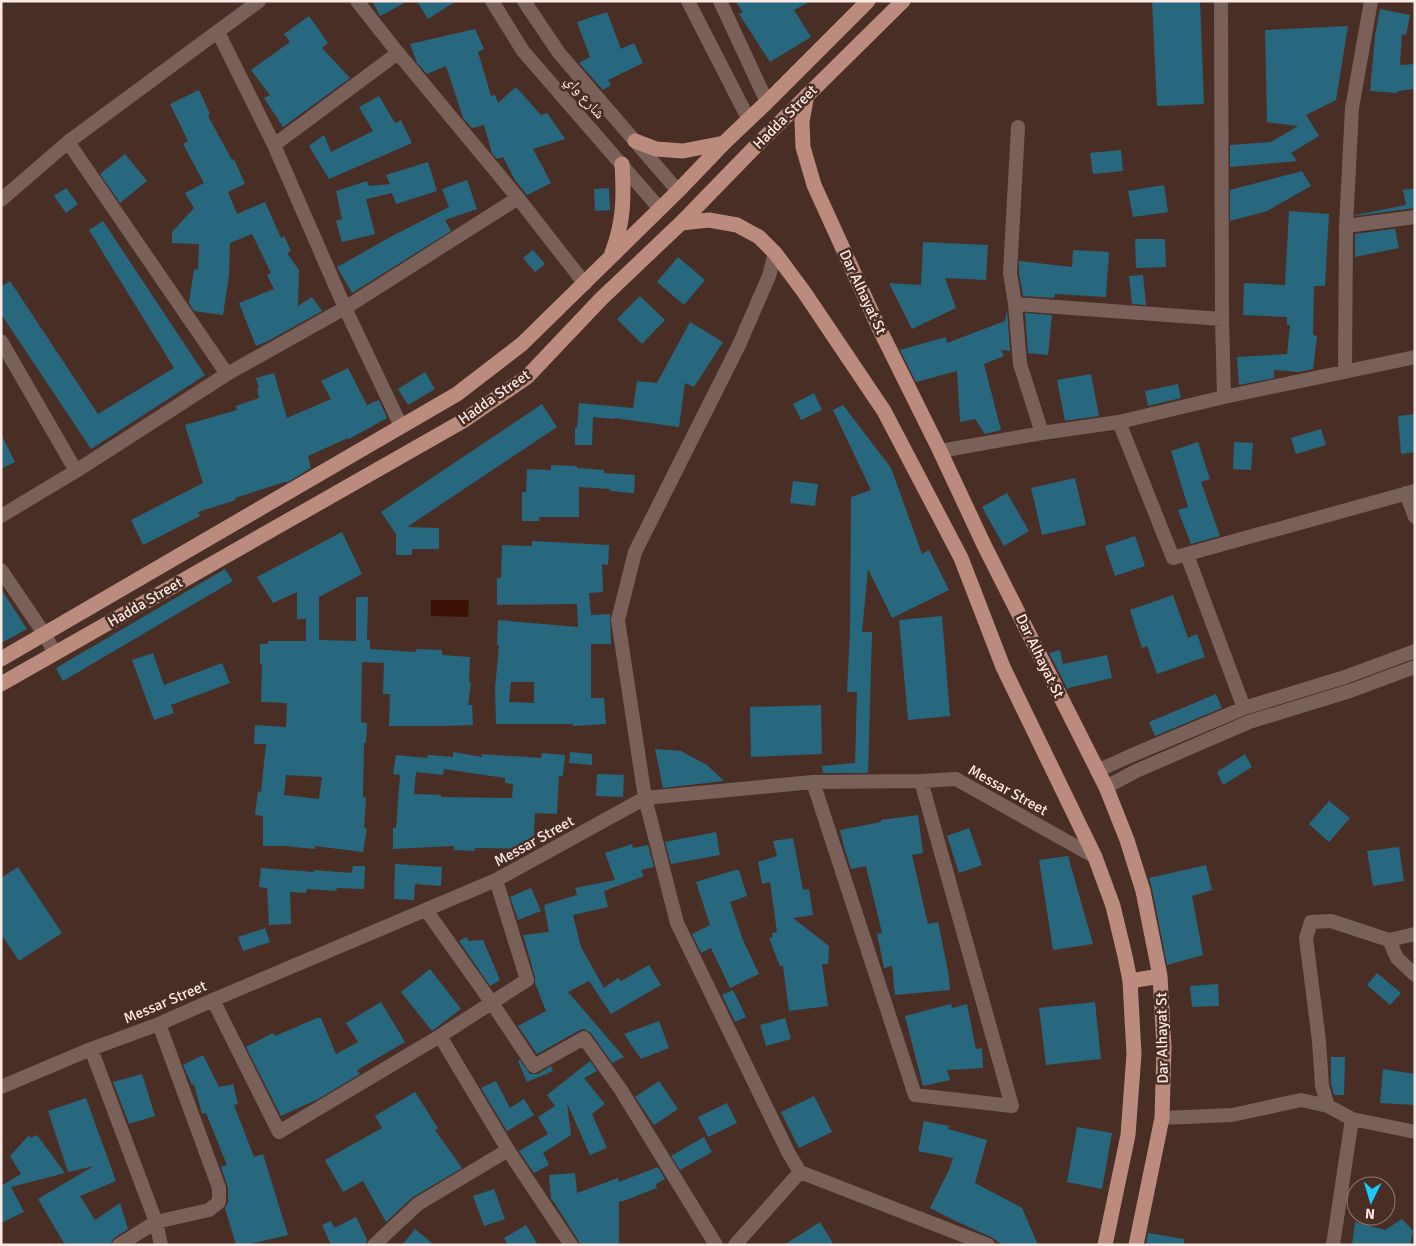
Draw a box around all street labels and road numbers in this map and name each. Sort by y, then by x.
street label: شارع واي [559,72,609,124]
street label: Hadda Street [749,81,821,153]
street label: Dar Alhayat St [836,247,890,337]
street label: Hadda Street [455,366,533,428]
street label: Hadda Street [104,573,186,631]
street label: Dar Alhayat St [1012,611,1068,701]
street label: Messar Street [965,761,1051,819]
street label: Messar Street [491,812,577,870]
street label: Messar Street [121,976,209,1028]
street label: Dar Alhayat St [1152,992,1172,1084]

